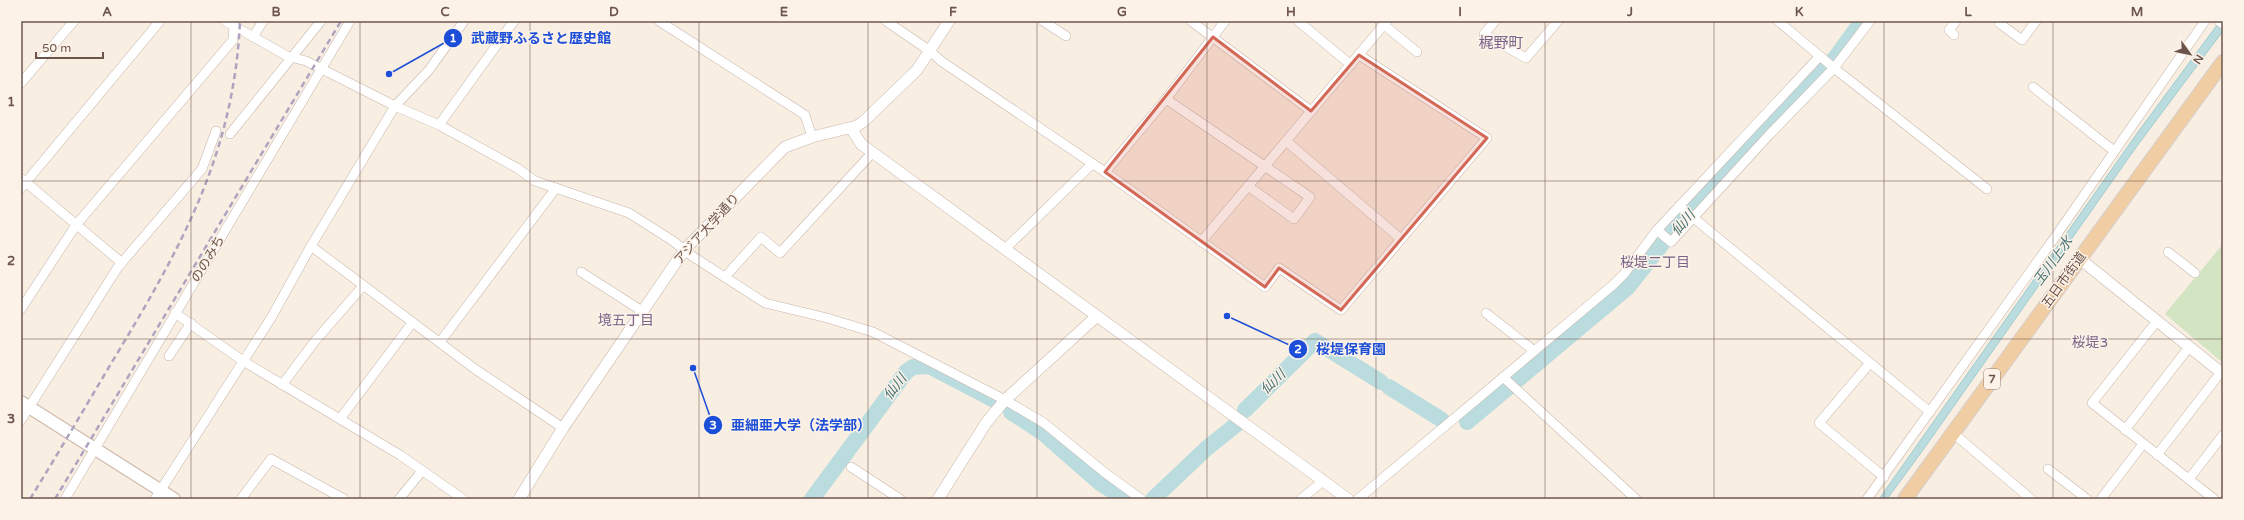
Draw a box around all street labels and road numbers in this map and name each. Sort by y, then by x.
street label: アジア大学通り [671,190,743,268]
street label: ののみち [188,233,228,285]
street label: 五日市街道 [2038,249,2090,311]
road number: 7 [1984,369,2000,389]

